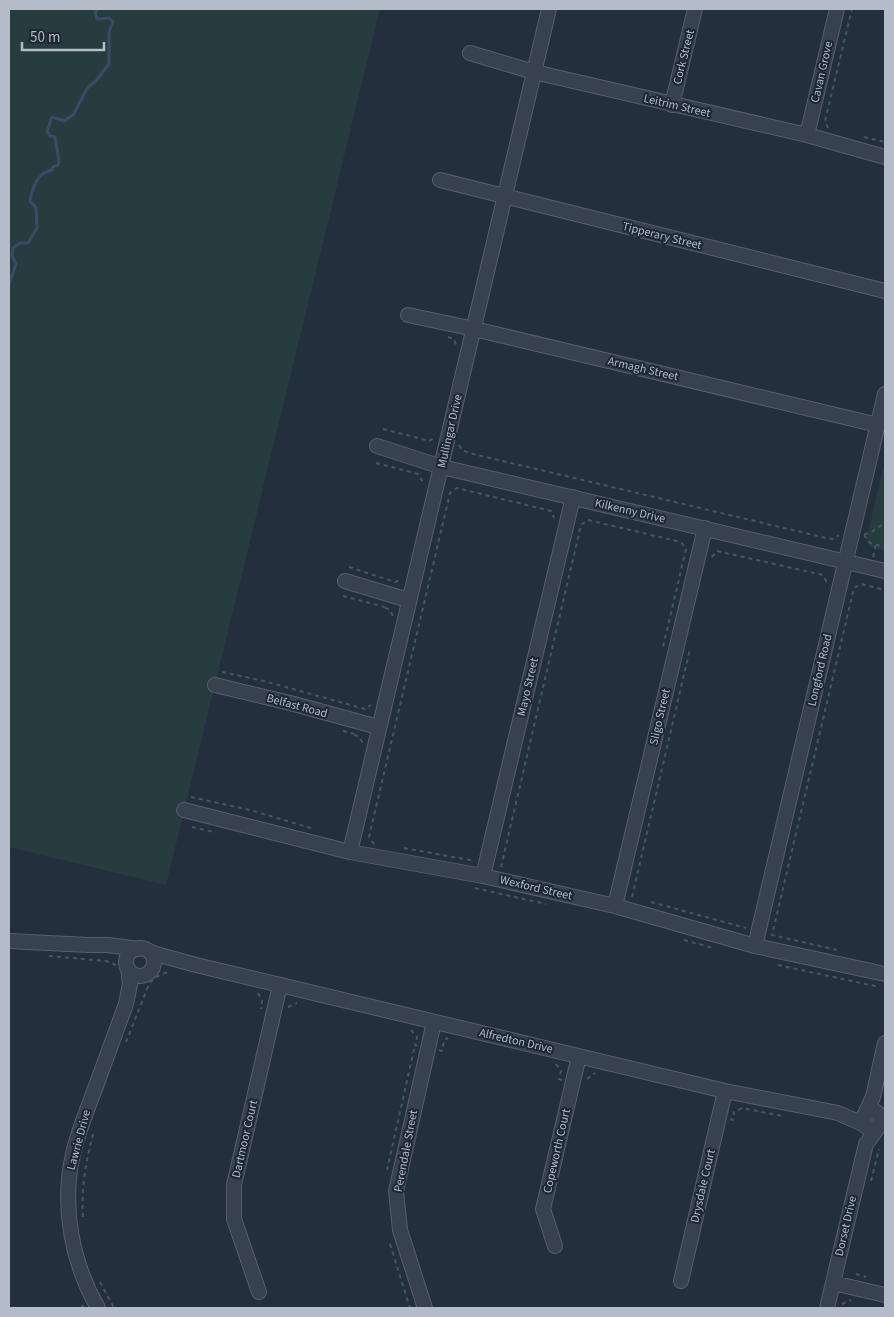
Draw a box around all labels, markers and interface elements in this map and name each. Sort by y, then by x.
scale bar [22,20,105,52]
text: 50 m [30,27,60,48]
street label: Cork Street [669,28,699,86]
street label: Cavan Grove [807,39,837,104]
street label: Leitrim Street [642,90,712,122]
street label: Tipperary Street [621,218,703,254]
street label: Armagh Street [606,353,680,385]
street label: Mullingar Drive [433,392,467,470]
street label: Kilkenny Drive [593,495,667,527]
street label: Longford Road [803,632,837,708]
street label: Mayo Street [513,656,543,718]
street label: Sligo Street [645,687,675,747]
street label: Belfast Road [265,690,329,722]
street label: Wexford Street [498,871,574,905]
street label: Alfredton Drive [477,1024,555,1058]
street label: Dartmoor Court [228,1098,262,1180]
street label: Copeworth Court [539,1107,575,1195]
street label: Lawrie Drive [63,1108,95,1172]
street label: Perendale Street [390,1109,422,1193]
street label: Drysdale Court [686,1148,720,1224]
street label: Dorset Drive [831,1194,861,1258]

